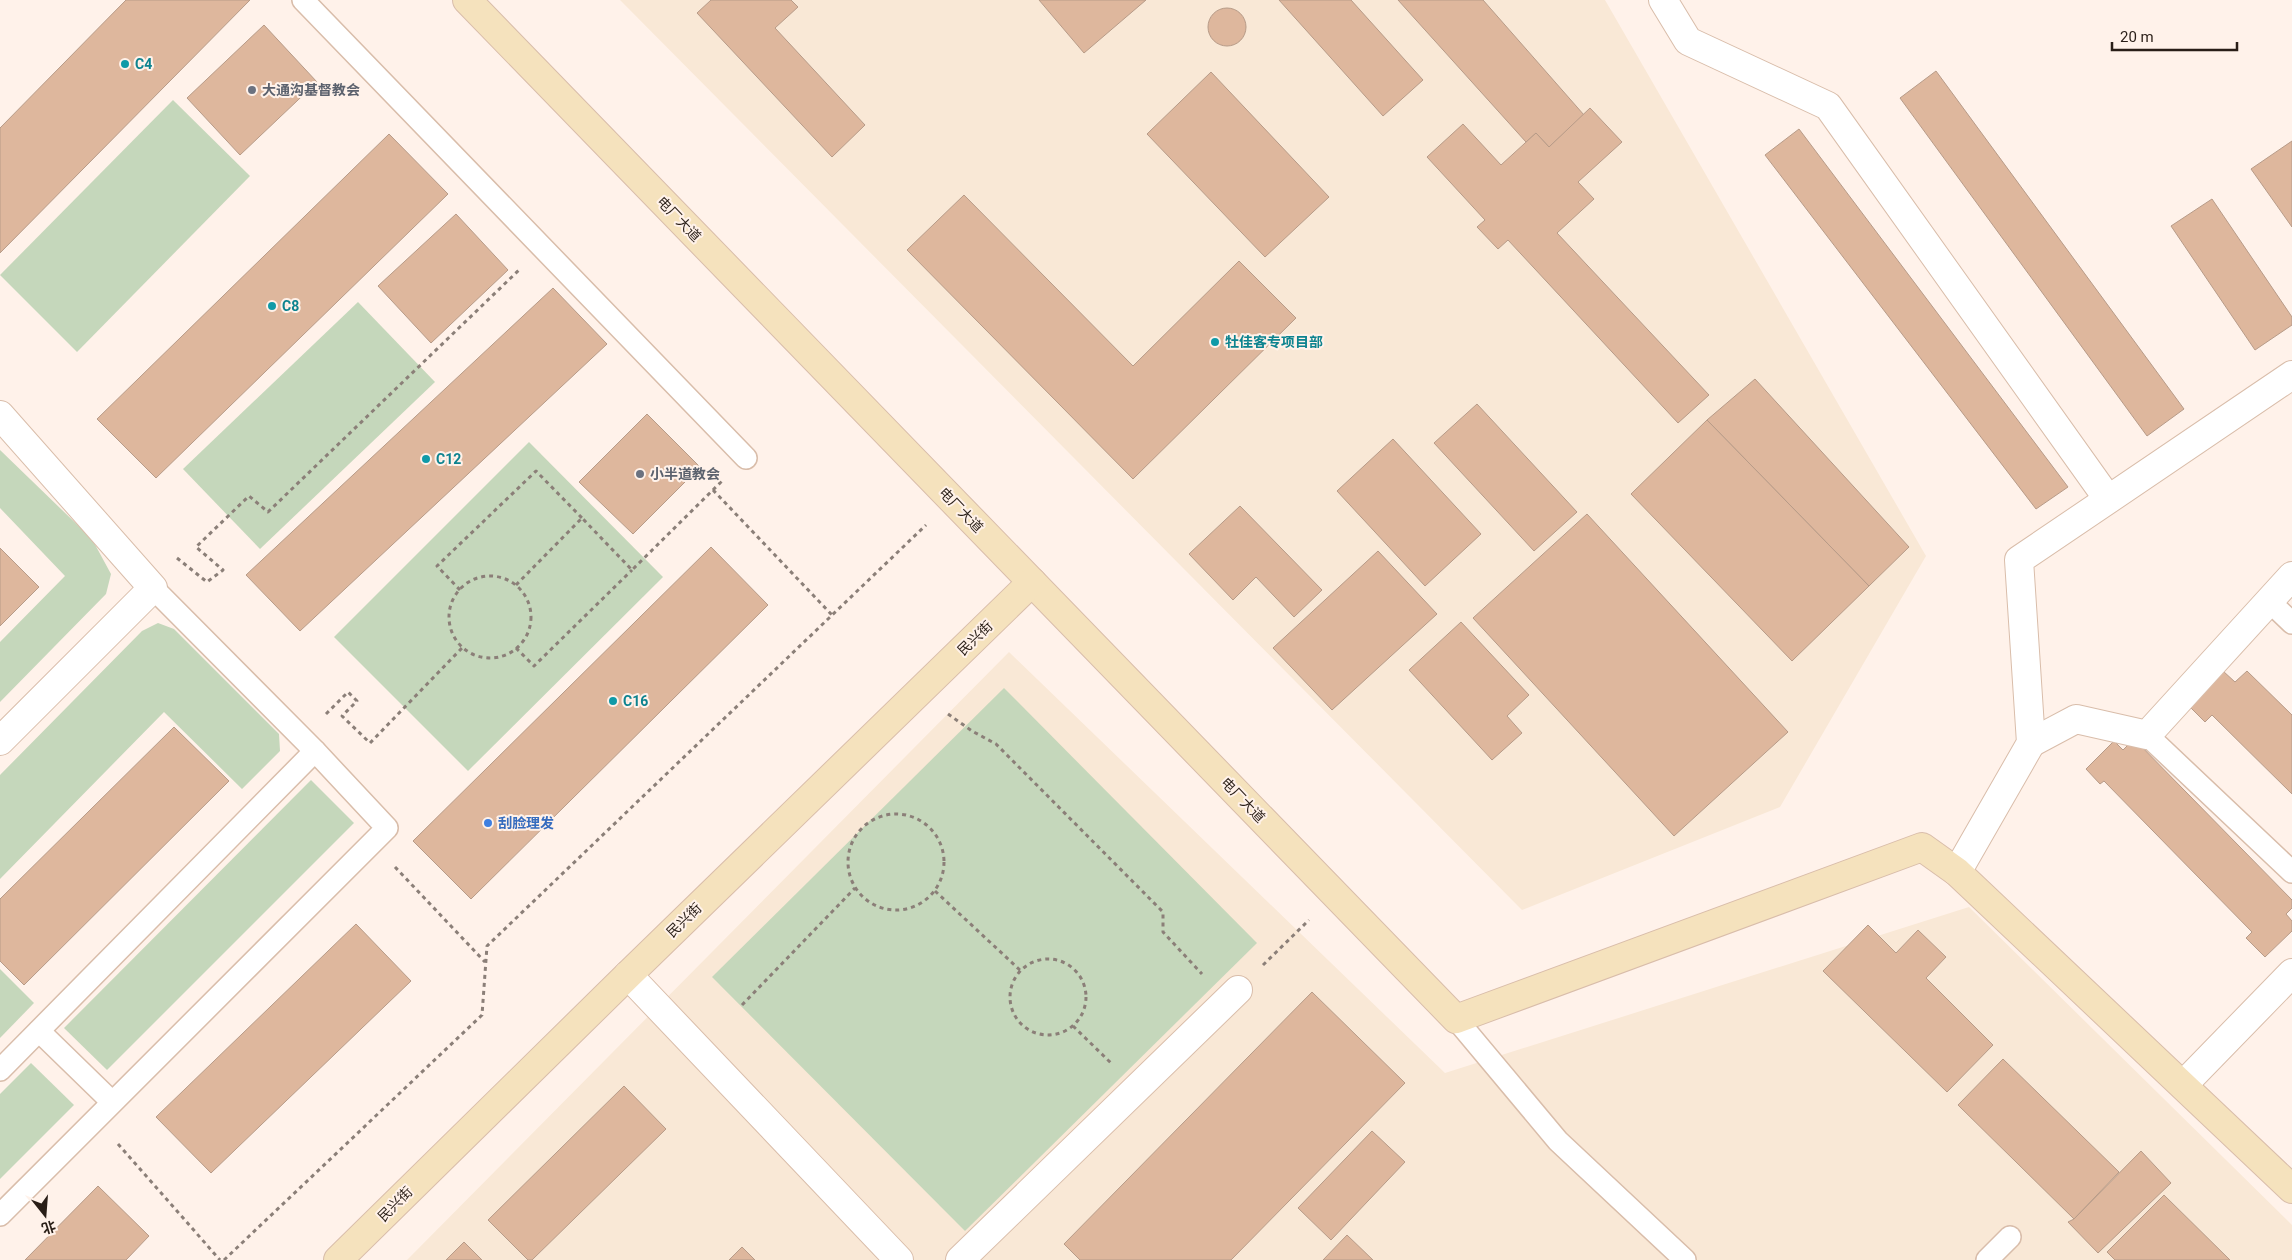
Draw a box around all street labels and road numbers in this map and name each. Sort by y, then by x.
street label: 电厂大道 [654,193,704,245]
street label: 电厂大道 [936,484,986,536]
street label: 民兴街 [954,618,996,658]
street label: 电厂大道 [1218,774,1268,826]
street label: 民兴街 [663,900,705,940]
street label: 民兴街 [374,1183,416,1225]

